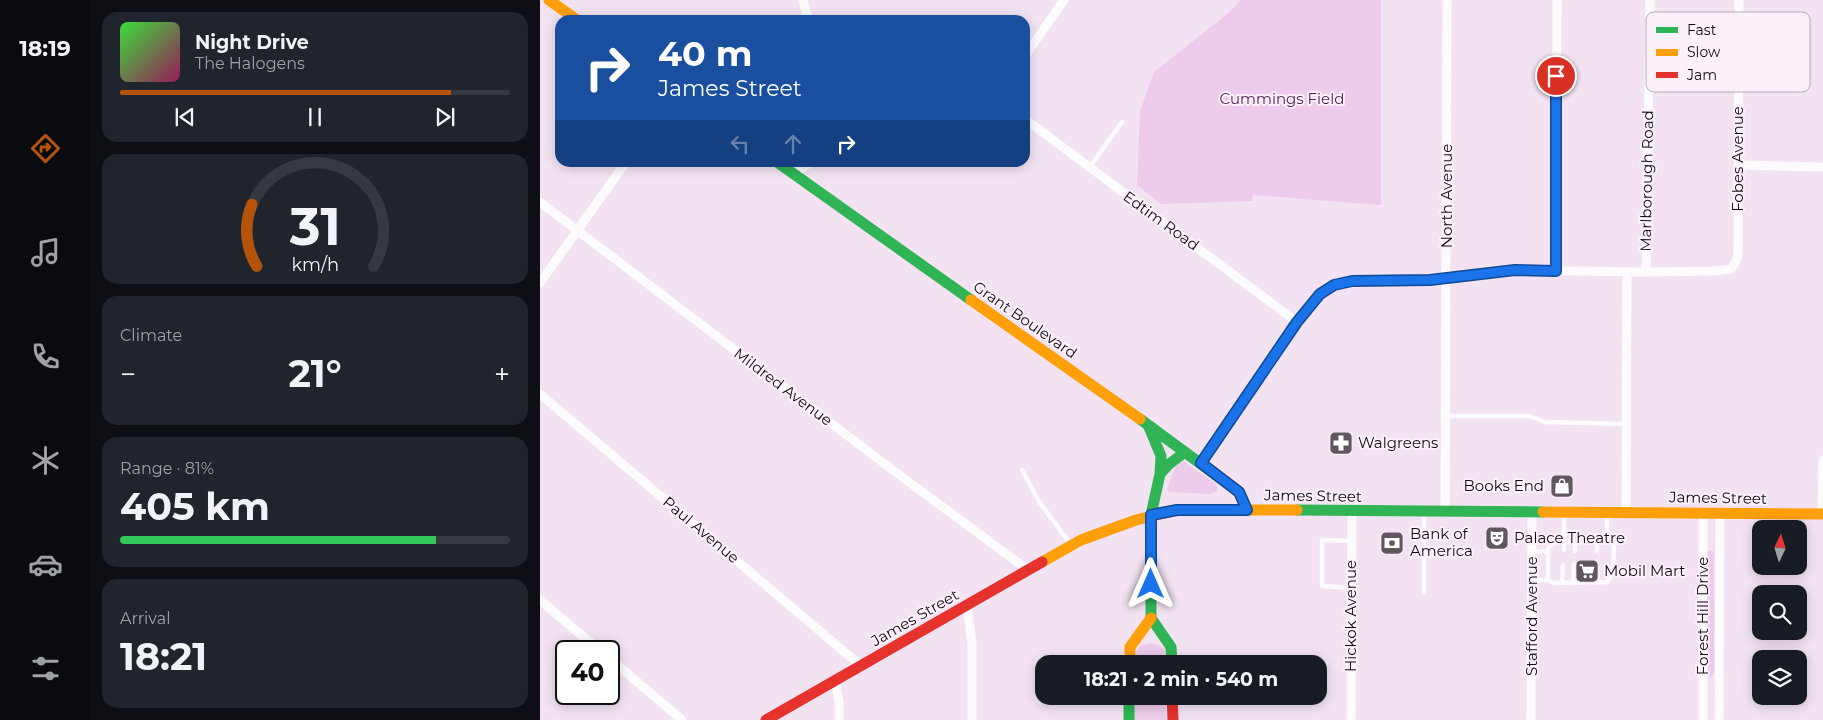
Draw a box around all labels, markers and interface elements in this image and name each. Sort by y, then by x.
legend [1646,12,1810,92]
text: Fast [1687,21,1717,39]
text: Night Drive [195,31,309,54]
text: 40 m [658,32,753,75]
text: 18:19 [19,35,71,62]
icon: right [575,35,640,100]
text: Slow [1687,43,1721,61]
text: The Halogens [195,54,305,73]
pin [1535,55,1577,97]
icon: arrive [1542,62,1570,90]
text: Jam [1686,66,1717,84]
text: James Street [658,75,802,102]
park label: Cummings Field [1220,89,1344,108]
icon: previous [171,103,199,131]
icon: pause [301,103,329,131]
icon: next [431,103,459,131]
street label: Fobes Avenue [1728,106,1747,212]
street label: Marlborough Road [1636,110,1657,252]
icon: left [726,130,754,158]
icon: ahead [779,130,807,158]
icon: right [832,130,860,158]
icon: directions [28,131,63,166]
street label: North Avenue [1437,144,1456,248]
street label: Edtim Road [1120,187,1203,254]
text: 31 [288,195,341,258]
icon: music [28,235,63,270]
text: km/h [291,254,339,275]
street label: Grant Boulevard [970,277,1081,362]
text: Climate [120,326,182,345]
icon: phone [28,339,63,374]
street label: Mildred Avenue [730,343,836,430]
text: 21° [288,350,342,397]
text: − [120,357,136,391]
text: + [494,357,510,391]
pharmacy icon: Walgreens [1328,430,1354,456]
place label: Walgreens [1358,433,1438,452]
icon: climate [28,443,63,478]
text: Range · 81% [120,459,214,478]
shop icon: Books End [1549,473,1575,499]
place label: Books End [1464,476,1544,495]
text: 405 km [120,483,270,530]
street label: James Street [1263,485,1362,506]
street label: James Street [1668,487,1767,508]
street label: Paul Avenue [659,492,743,567]
north arrow [1752,520,1808,575]
map controls [1752,520,1807,705]
place label: Bank of America [1410,524,1473,560]
theatre icon: Palace Theatre [1484,525,1510,551]
place label: Palace Theatre [1514,528,1625,547]
bank icon: Bank of America [1379,530,1405,556]
icon: car [28,547,63,582]
street label: Stafford Avenue [1522,556,1541,676]
position arrow [1124,557,1176,609]
street label: Forest Hill Drive [1693,557,1712,675]
supermarket icon: Mobil Mart [1574,558,1600,584]
street label: Hickok Avenue [1341,560,1360,672]
place label: Mobil Mart [1604,561,1685,580]
street label: James Street [867,585,962,651]
button: search [1752,585,1807,640]
text: Arrival [120,609,170,628]
text: 18:21 [120,633,207,680]
speed limit sign: 40 [555,640,620,705]
button: layers [1752,650,1807,705]
icon: filters [28,651,63,686]
text: 18:21 · 2 min · 540 m [1084,668,1278,691]

